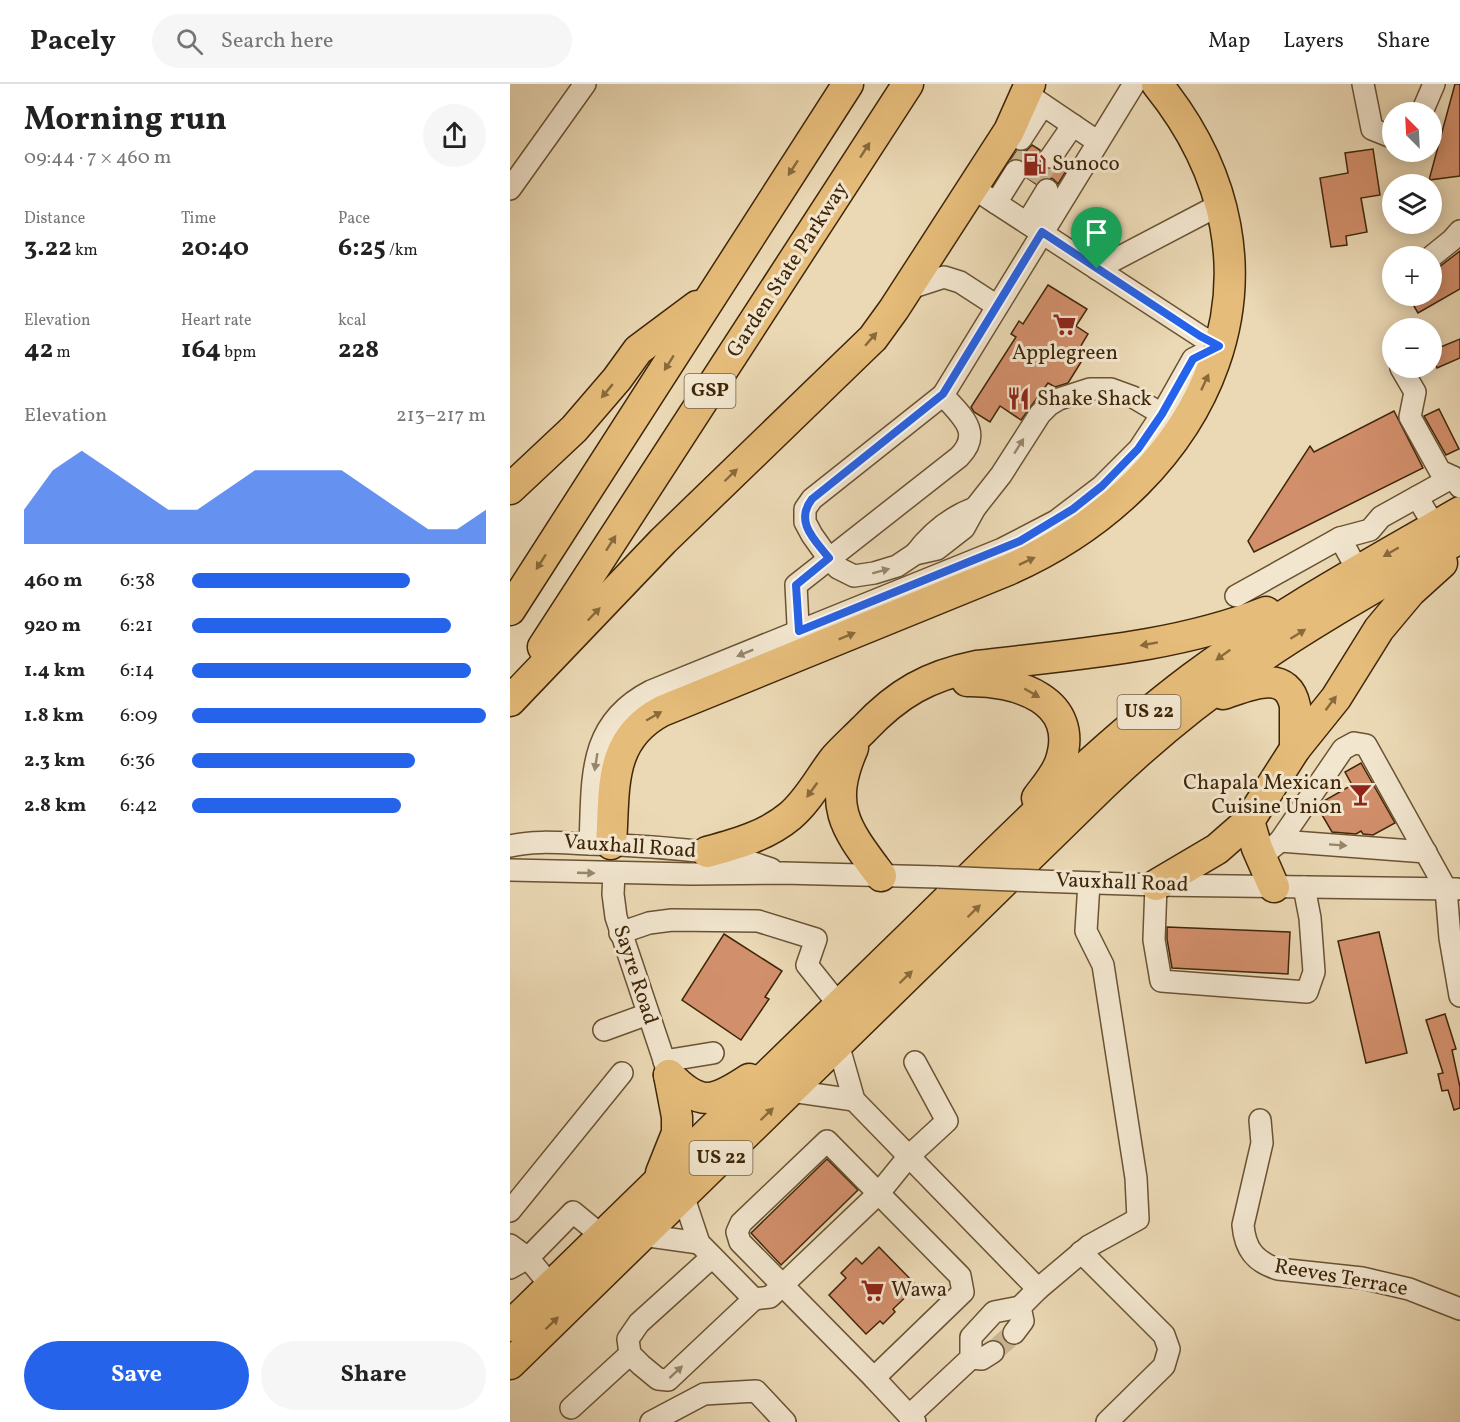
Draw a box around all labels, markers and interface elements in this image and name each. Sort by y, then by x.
search box [152,14,572,68]
text: Pacely [30,22,116,61]
icon: search [173,25,206,58]
text: Search here [221,26,334,57]
text: Map [1208,27,1250,56]
text: Layers [1283,27,1344,56]
text: Share [1377,27,1430,56]
text: Morning run [24,98,227,144]
north arrow [1382,102,1442,162]
map controls [1382,102,1442,378]
button: share [423,104,486,167]
one-way arrow [860,142,871,158]
text: 09:44 · 7 × 460 m [24,144,171,172]
place label: Sunoco [1052,150,1120,179]
fuel station icon: Sunoco [1021,151,1047,177]
one-way arrow [788,160,799,177]
button: layers [1382,174,1442,234]
street label: Garden State Parkway [720,176,856,363]
pin [1071,207,1122,269]
text: Distance [24,208,85,230]
text: Time [181,208,216,230]
text: Pace [338,208,370,230]
icon: arrive [1080,216,1113,249]
text: 3.22 [24,230,72,266]
text: 20:40 [181,230,249,266]
text: 6:25 [338,230,386,266]
text: km [72,240,98,262]
text: /km [386,240,418,262]
button: + [1382,246,1442,306]
text: Elevation [24,310,91,332]
text: Heart rate [181,310,252,332]
text: kcal [338,310,366,332]
supermarket icon: Applegreen [1052,312,1078,338]
button: − [1382,318,1442,378]
text: 42 [24,332,53,368]
text: 164 [181,332,221,368]
text: 228 [338,332,379,368]
one-way arrow [864,332,877,347]
place label: Applegreen [1012,339,1118,368]
text: m [53,342,71,364]
text: bpm [221,342,256,364]
one-way arrow [663,355,674,371]
road number: GSP [684,374,736,408]
one-way arrow [1201,374,1210,391]
one-way arrow [601,383,614,399]
place label: Shake Shack [1037,385,1152,414]
restaurant icon: Shake Shack [1006,386,1032,412]
text: Elevation [24,402,107,430]
text: 213–217 m [396,402,486,430]
one-way arrow [1014,438,1025,454]
one-way arrow [724,468,739,482]
one-way arrow [605,535,616,551]
one-way arrow [1382,547,1399,557]
one-way arrow [536,554,547,570]
one-way arrow [1019,557,1036,566]
one-way arrow [872,566,890,576]
text: 460 m [24,567,83,595]
text: 6:38 [120,567,155,595]
one-way arrow [587,607,601,621]
text: 920 m [24,612,81,640]
text: 6:21 [120,612,153,640]
one-way arrow [1289,628,1306,639]
one-way arrow [838,631,856,640]
one-way arrow [1140,640,1159,649]
one-way arrow [736,649,754,658]
one-way arrow [1215,649,1231,661]
text: 1.4 km [24,657,85,685]
text: 6:14 [120,657,155,685]
one-way arrow [1024,688,1041,698]
road number: US 22 [1118,695,1180,729]
one-way arrow [1325,695,1338,711]
text: 1.8 km [24,702,84,730]
text: 6:09 [120,702,157,730]
one-way arrow [646,711,663,721]
text: 2.3 km [24,747,85,775]
text: 6:36 [120,747,155,775]
one-way arrow [592,753,601,772]
place label: Chapala Mexican Cuisine Union [1183,769,1342,822]
bar icon: Chapala Mexican Cuisine Union [1347,782,1373,808]
one-way arrow [807,783,819,798]
text: 2.8 km [24,792,86,820]
text: 6:42 [120,792,158,820]
street label: Vauxhall Road [563,828,697,866]
one-way arrow [1328,841,1347,850]
street label: Vauxhall Road [1055,866,1189,900]
one-way arrow [577,868,596,877]
one-way arrow [966,905,980,919]
street label: Sayre Road [605,921,665,1029]
one-way arrow [899,971,913,985]
one-way arrow [759,1107,773,1121]
road number: US 22 [690,1141,752,1175]
street label: Reeves Terrace [1272,1252,1410,1304]
place label: Wawa [891,1276,947,1305]
supermarket icon: Wawa [860,1277,886,1303]
one-way arrow [544,1316,559,1330]
button: Save [24,1341,249,1410]
button: Share [261,1341,486,1410]
one-way arrow [669,1366,683,1380]

